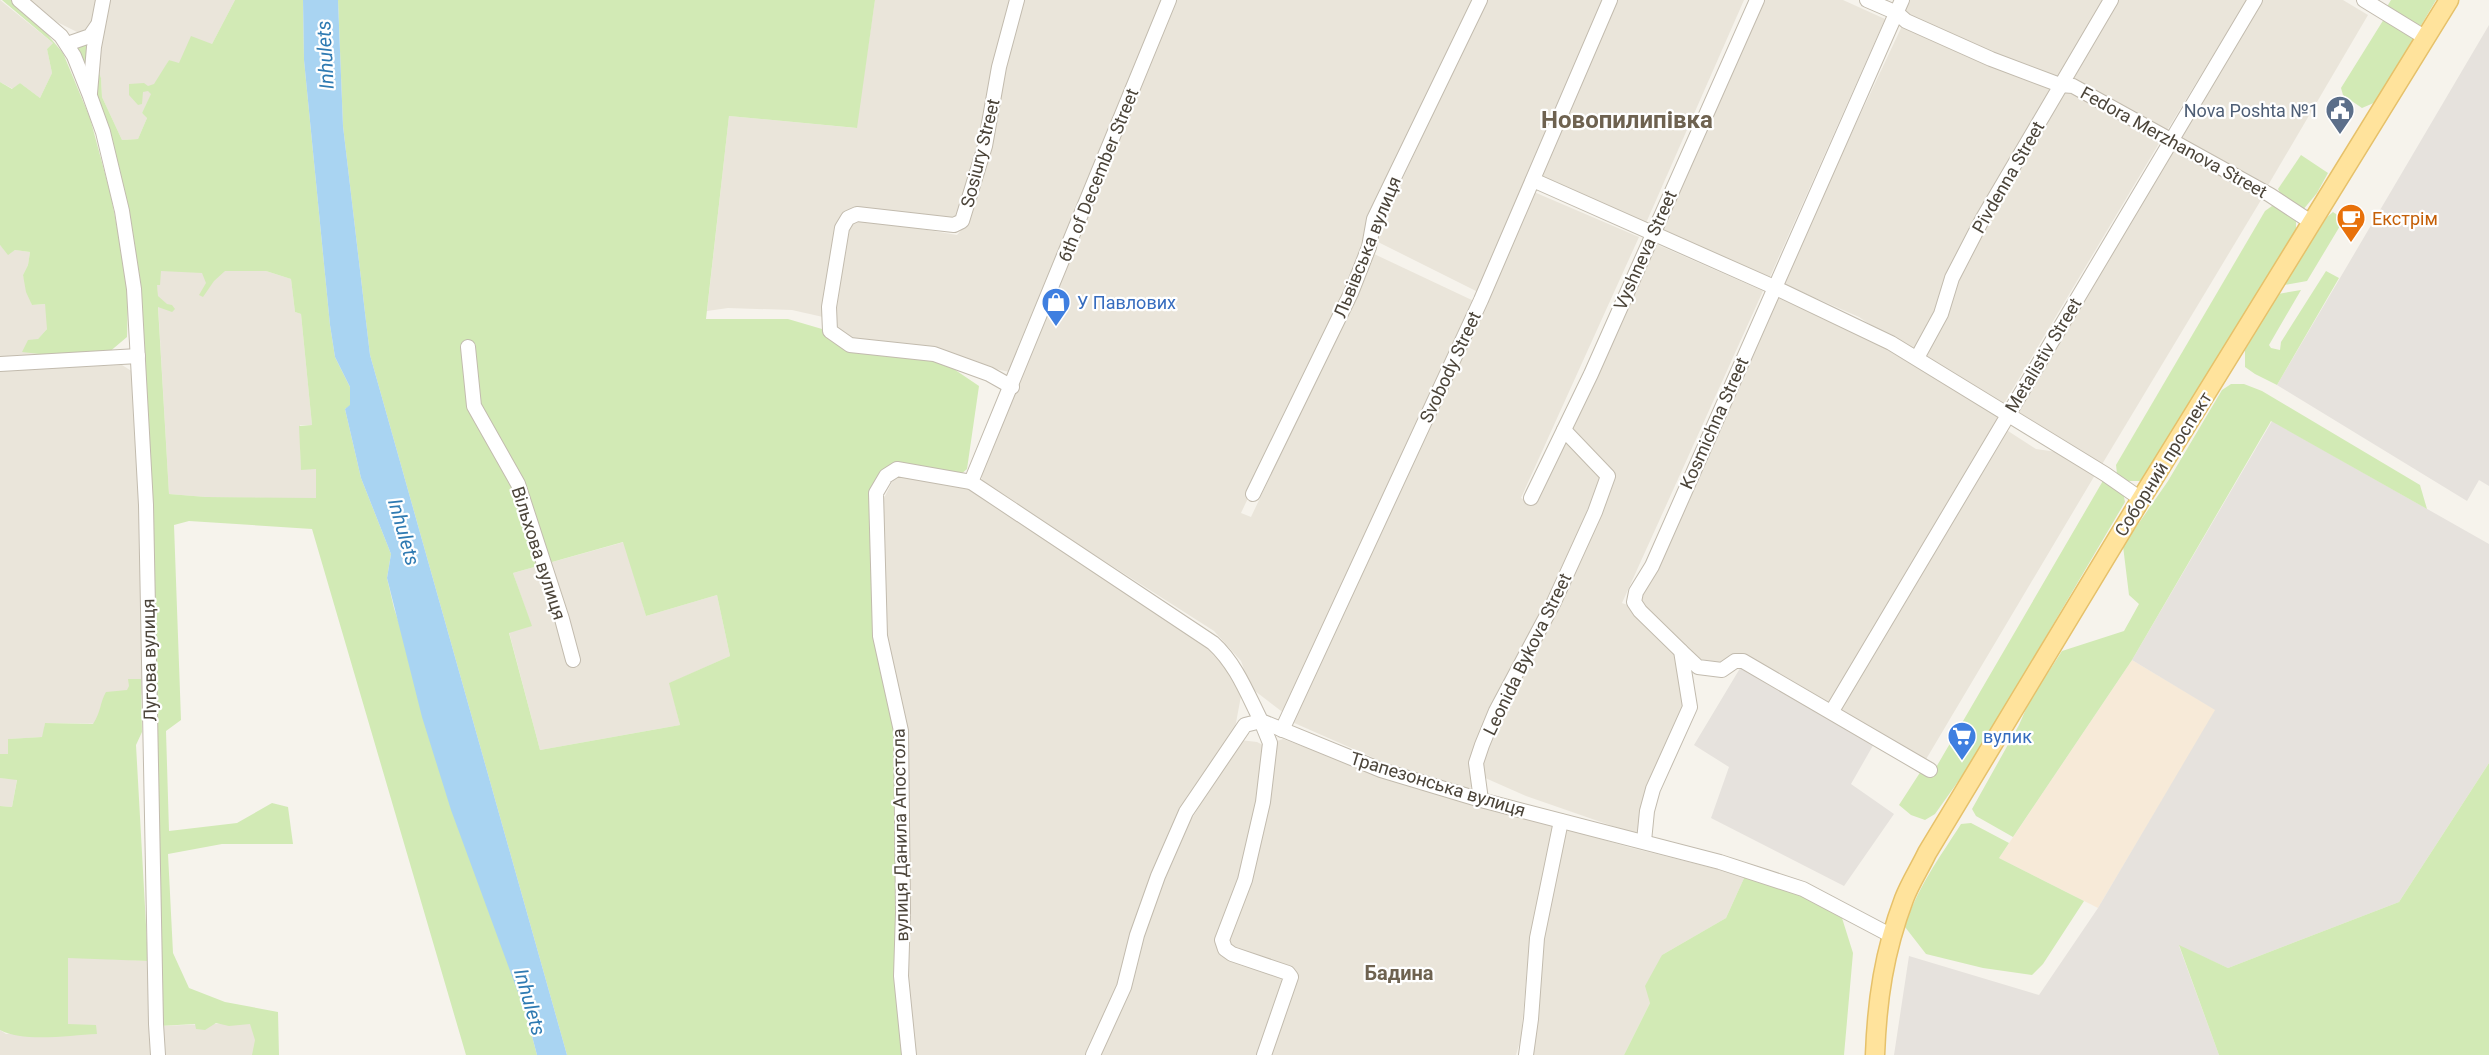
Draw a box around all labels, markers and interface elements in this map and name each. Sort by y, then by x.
water label: Inhulets [311,20,339,90]
street label: Fedora Merzhanova Street [2077,82,2271,202]
street label: 6th of December Street [1054,85,1142,265]
public building icon: Nova Poshta №1 [2324,94,2356,136]
street label: Sosiury Street [956,96,1004,210]
place label: Nova Poshta №1 [2184,100,2319,121]
district label: Новопилипівка [1541,106,1713,134]
street label: Pivdenna Street [1967,117,2049,237]
street label: Львівська вулиця [1329,173,1405,321]
street label: Vyshneva Street [1609,187,1681,313]
cafe icon: Екстрім [2335,202,2367,244]
place label: Екстрім [2372,208,2438,229]
shop icon: У Павлових [1040,286,1072,328]
place label: У Павлових [1077,292,1176,313]
street label: Metalistiv Street [2001,294,2086,416]
street label: Svobody Street [1415,308,1485,426]
street label: Kosmichna Street [1676,354,1752,492]
street label: Соборний проспект [2110,388,2216,540]
street label: Вільхова вулиця [508,484,570,622]
water label: Inhulets [383,496,425,568]
street label: Leonida Bykova Street [1479,570,1575,738]
street label: Лугова вулиця [137,598,161,722]
supermarket icon: вулик [1946,720,1978,762]
place label: вулик [1983,726,2032,747]
street label: вулиця Данила Апостола [888,728,912,942]
street label: Трапезонська вулиця [1348,747,1528,821]
district label: Бадина [1364,961,1434,985]
water label: Inhulets [509,966,551,1038]

